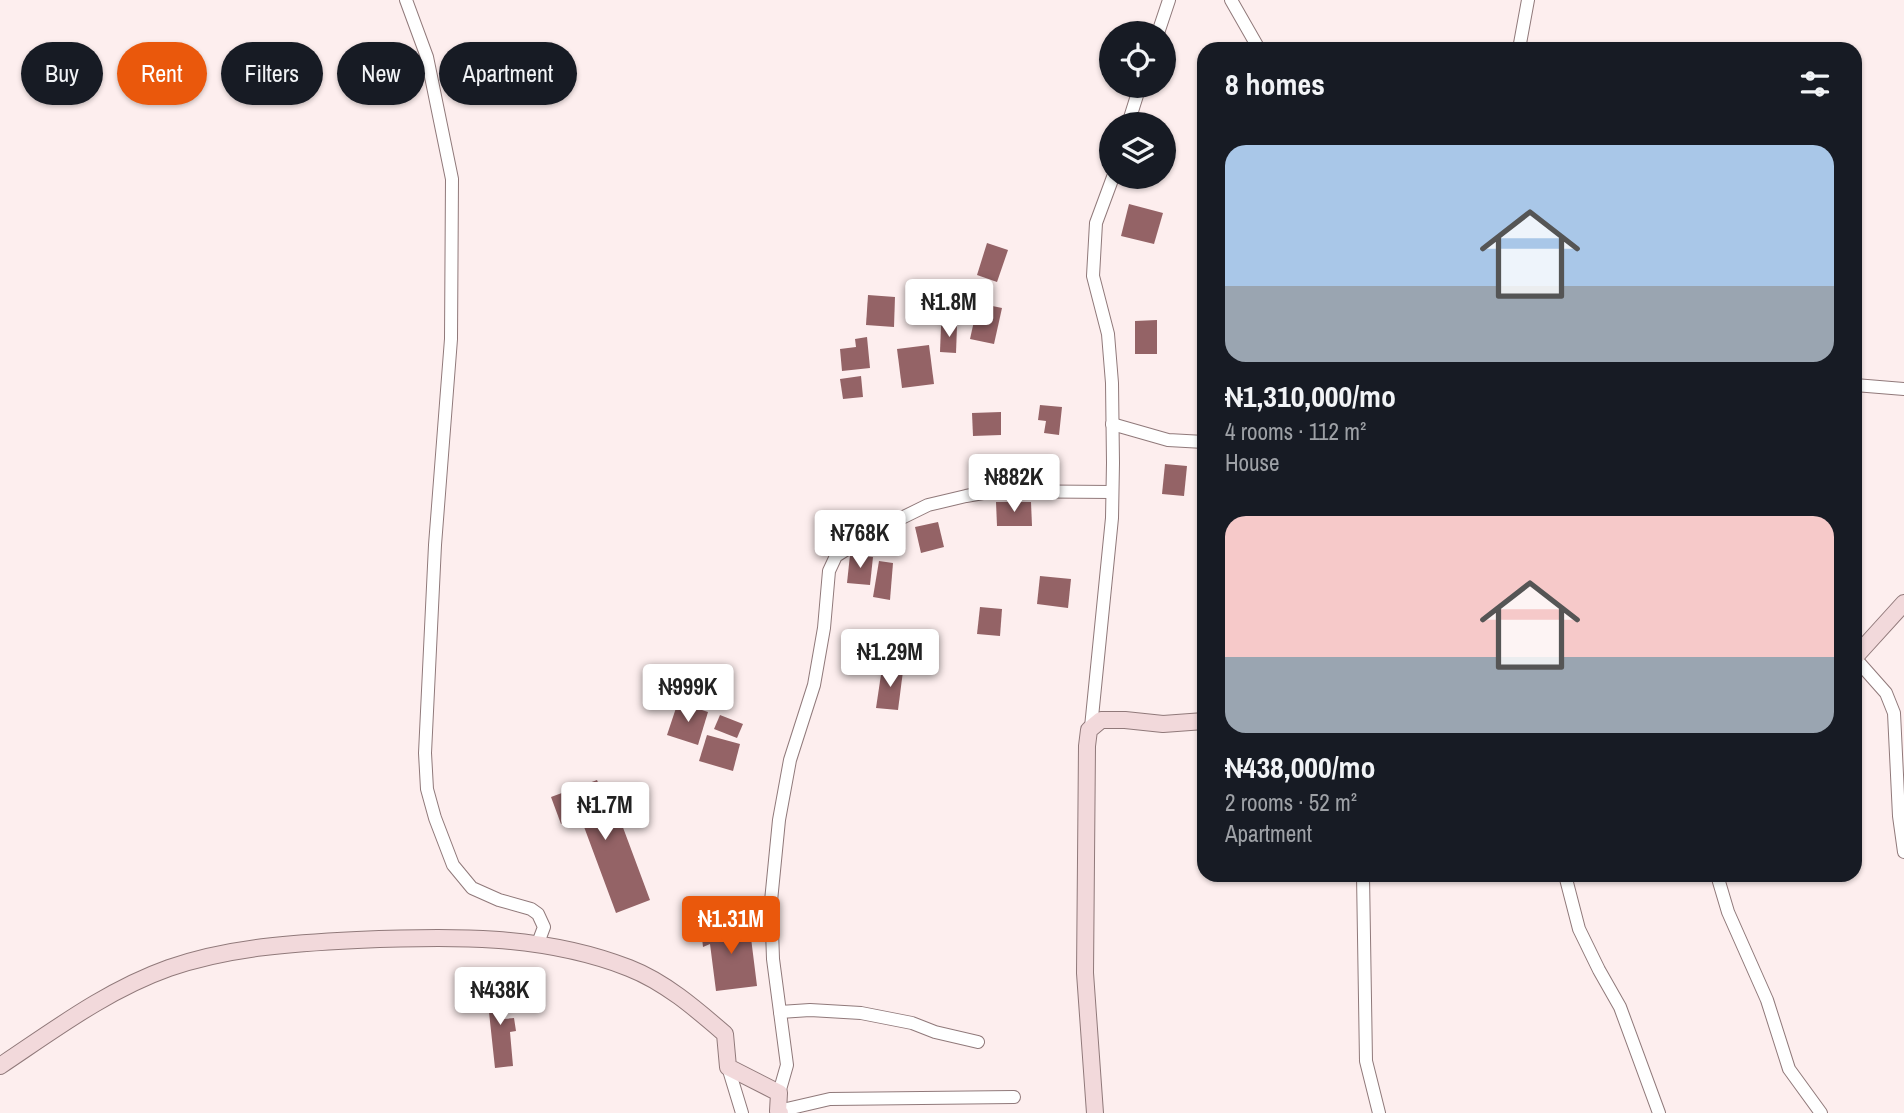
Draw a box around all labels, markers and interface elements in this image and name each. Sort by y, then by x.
map controls [1099,21,1176,189]
button: locate [1099,21,1176,98]
chip: Buy [21,42,103,105]
chip: Rent [117,42,207,105]
chip: Filters [221,42,323,105]
chip: New [337,42,425,105]
chip: Apartment [439,42,577,105]
text: 8 homes [1225,64,1325,104]
icon: filters [1796,65,1834,103]
button: layers [1099,112,1176,189]
icon: home [1467,191,1593,317]
pin: ₦1.8M [900,280,998,339]
text: ₦1.8M [921,286,977,317]
text: ₦1,310,000/mo [1225,376,1396,416]
text: 4 rooms · 112 m² [1225,416,1366,447]
text: House [1225,447,1280,478]
pin: ₦882K [965,454,1063,514]
text: ₦882K [985,461,1043,492]
pin: ₦768K [811,510,909,570]
text: ₦768K [831,517,889,548]
icon: home [1467,562,1593,688]
pin: ₦1.29M [833,630,947,689]
text: ₦1.29M [857,636,923,667]
pin: ₦999K [639,664,737,724]
text: ₦999K [659,671,717,702]
text: ₦438,000/mo [1225,747,1375,787]
pin: ₦1.7M [556,782,654,842]
text: 2 rooms · 52 m² [1225,787,1357,818]
text: ₦1.7M [577,789,633,820]
text: Apartment [1225,818,1312,849]
pin: ₦1.31M [674,897,788,956]
text: ₦1.31M [698,903,764,934]
pin: ₦438K [451,968,549,1027]
text: ₦438K [471,974,529,1005]

